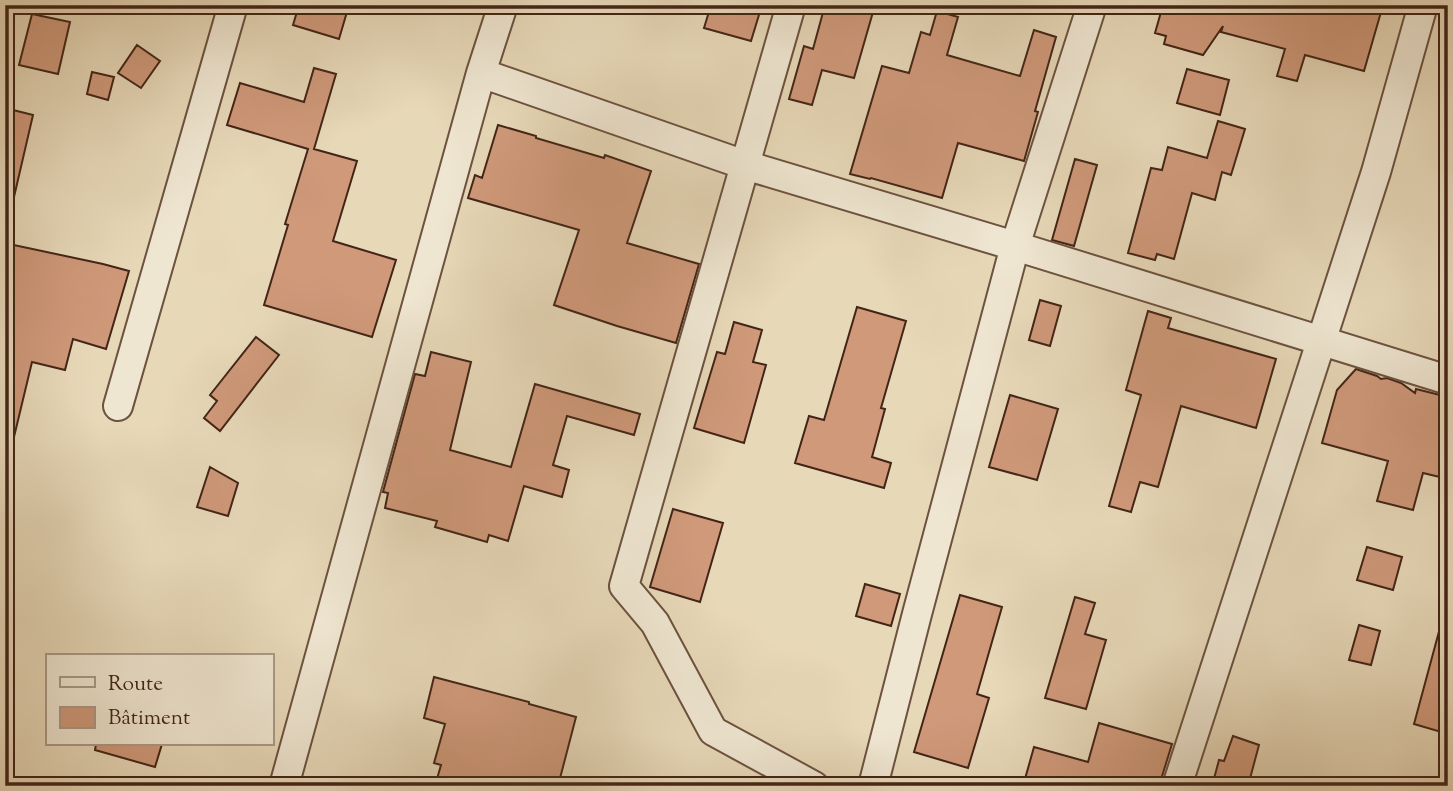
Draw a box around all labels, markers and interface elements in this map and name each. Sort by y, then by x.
legend [46,654,273,746]
text: Route [108,670,163,700]
text: Bâtiment [108,704,190,734]

